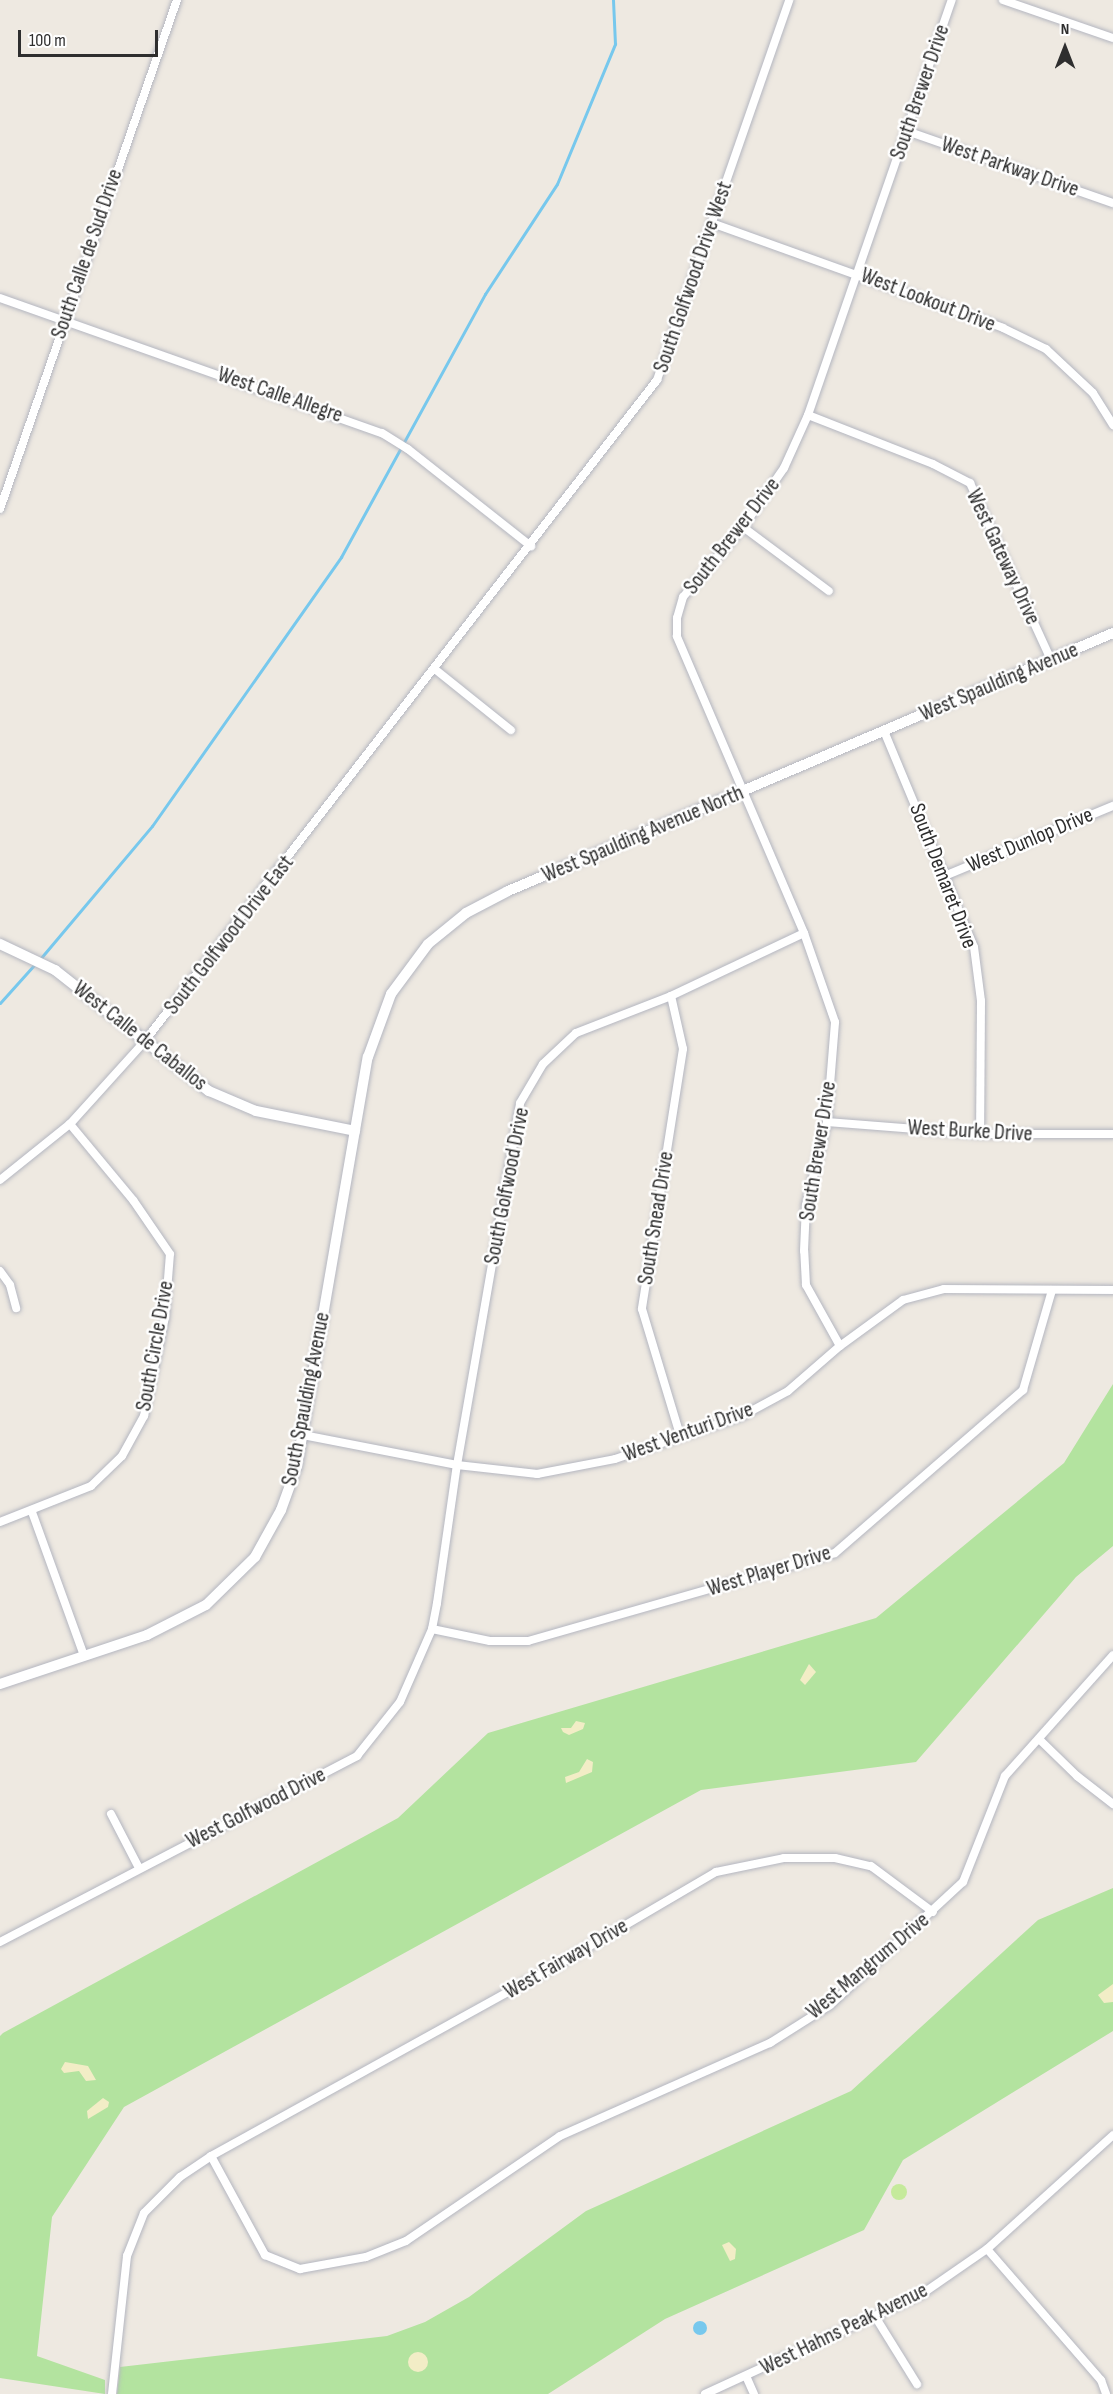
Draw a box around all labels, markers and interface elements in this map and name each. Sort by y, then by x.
scale bar [21,18,160,56]
north arrow [1035,18,1095,78]
text: N [1061,20,1069,39]
street label: South Brewer Drive [885,21,955,163]
text: 100 m [29,30,66,51]
street label: West Parkway Drive [938,131,1082,203]
street label: South Calle de Sud Drive [46,166,128,342]
street label: South Golfwood Drive West [648,178,738,376]
street label: West Lookout Drive [857,262,999,338]
street label: West Calle Allegre [214,361,346,429]
street label: South Brewer Drive [678,472,786,600]
street label: West Gateway Drive [960,485,1046,629]
street label: West Spaulding Avenue [916,637,1082,727]
street label: West Spaulding Avenue North [538,780,748,888]
street label: South Demaret Drive [903,800,983,952]
street label: West Dunlop Drive [963,802,1097,878]
street label: South Golfwood Drive East [159,850,299,1020]
street label: West Calle de Caballos [68,975,212,1097]
street label: South Brewer Drive [794,1079,842,1223]
street label: South Golfwood Drive [479,1105,535,1267]
street label: West Burke Drive [907,1115,1033,1147]
street label: South Snead Drive [632,1149,680,1287]
street label: South Circle Drive [131,1279,179,1413]
street label: South Spaulding Avenue [276,1310,336,1488]
street label: West Venturi Drive [619,1396,757,1468]
street label: West Player Drive [704,1540,834,1602]
street label: West Golfwood Drive [182,1761,330,1855]
street label: West Mangrum Drive [801,1907,935,2025]
street label: West Fairway Drive [499,1913,633,2005]
street label: West Hahns Peak Avenue [756,2277,932,2381]

